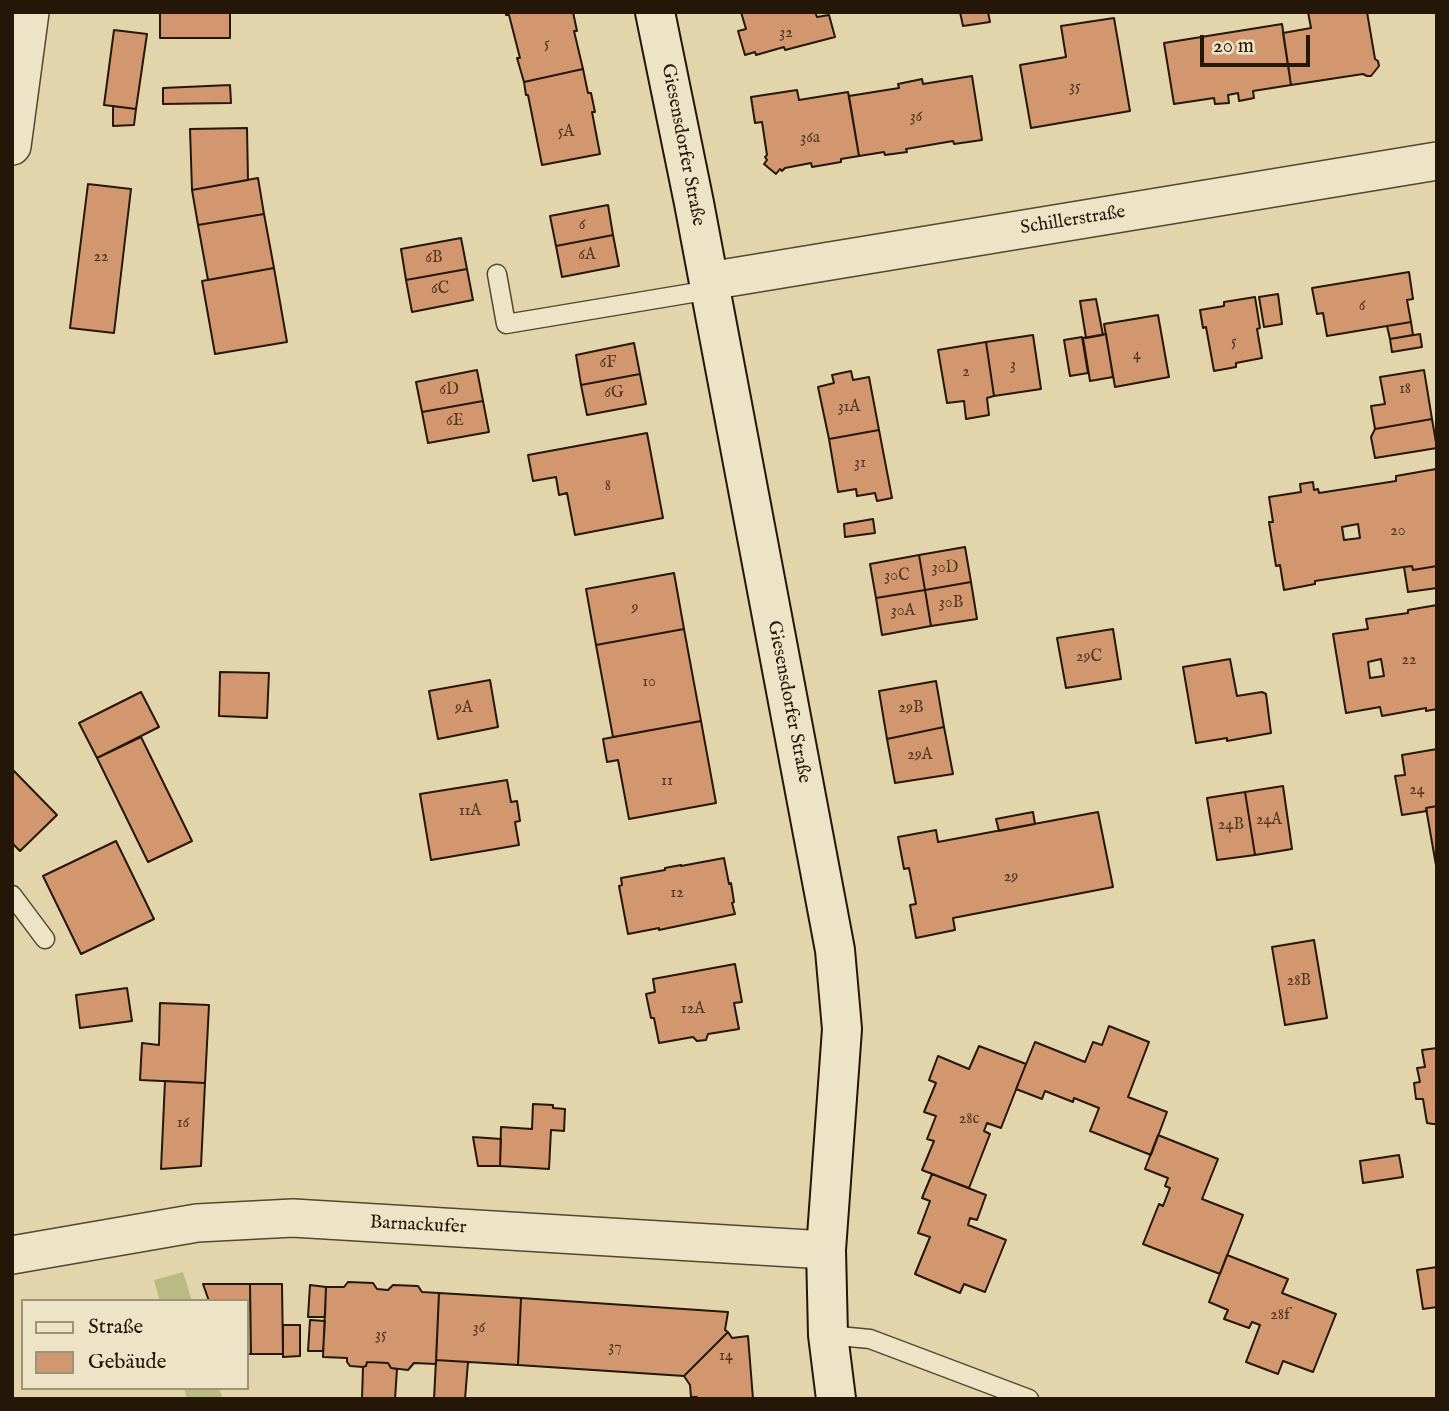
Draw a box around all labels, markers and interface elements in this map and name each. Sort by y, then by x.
scale bar [1204,21,1314,65]
house number: 32 [779,24,793,44]
text: 20 m [1213,33,1254,60]
house number: 5 [544,35,550,55]
street label: Giesensdorfer Straße [655,62,709,228]
house number: 35 [1069,78,1081,98]
house number: 36 [910,108,922,128]
house number: 5A [558,123,574,143]
house number: 36a [800,129,820,149]
street label: Schillerstraße [1019,201,1127,241]
house number: 6 [579,216,585,236]
house number: 6A [578,246,596,266]
house number: 22 [93,248,109,268]
house number: 6B [425,249,443,269]
house number: 6C [431,280,449,300]
house number: 6 [1359,297,1365,317]
house number: 5 [1231,333,1237,353]
house number: 4 [1133,346,1141,366]
house number: 6F [600,354,616,374]
house number: 3 [1010,356,1016,376]
house number: 2 [962,363,970,383]
house number: 18 [1399,380,1411,400]
house number: 6D [439,381,459,401]
house number: 6G [604,384,624,404]
house number: 31A [838,398,860,418]
house number: 6E [446,412,464,432]
house number: 31 [854,454,866,474]
house number: 8 [605,477,611,497]
house number: 20 [1390,522,1406,542]
house number: 30D [932,559,958,579]
house number: 30C [884,567,910,587]
house number: 30B [939,594,963,614]
house number: 9 [632,599,638,619]
house number: 30A [891,602,915,622]
street label: Giesensdorfer Straße [761,619,815,785]
house number: 29C [1076,648,1102,668]
house number: 22 [1401,651,1417,671]
house number: 10 [642,673,656,693]
house number: 9A [455,699,473,719]
house number: 29B [898,699,924,719]
house number: 29A [907,746,933,766]
house number: 11 [661,772,673,792]
house number: 24 [1409,781,1425,801]
house number: 11A [459,802,481,822]
house number: 24A [1256,811,1282,831]
house number: 24B [1218,816,1244,836]
house number: 29 [1004,868,1018,888]
house number: 12 [670,884,684,904]
house number: 28B [1287,972,1311,992]
house number: 12A [681,1000,705,1020]
house number: 28c [959,1110,979,1130]
house number: 16 [177,1114,189,1134]
street label: Barnackufer [369,1212,467,1240]
legend [21,1299,248,1390]
house number: 28f [1270,1306,1290,1326]
text: Straße [88,1314,143,1341]
house number: 36 [473,1319,485,1339]
house number: 35 [375,1326,387,1346]
house number: 37 [608,1338,622,1358]
house number: 14 [719,1347,733,1367]
text: Gebäude [88,1349,166,1376]

